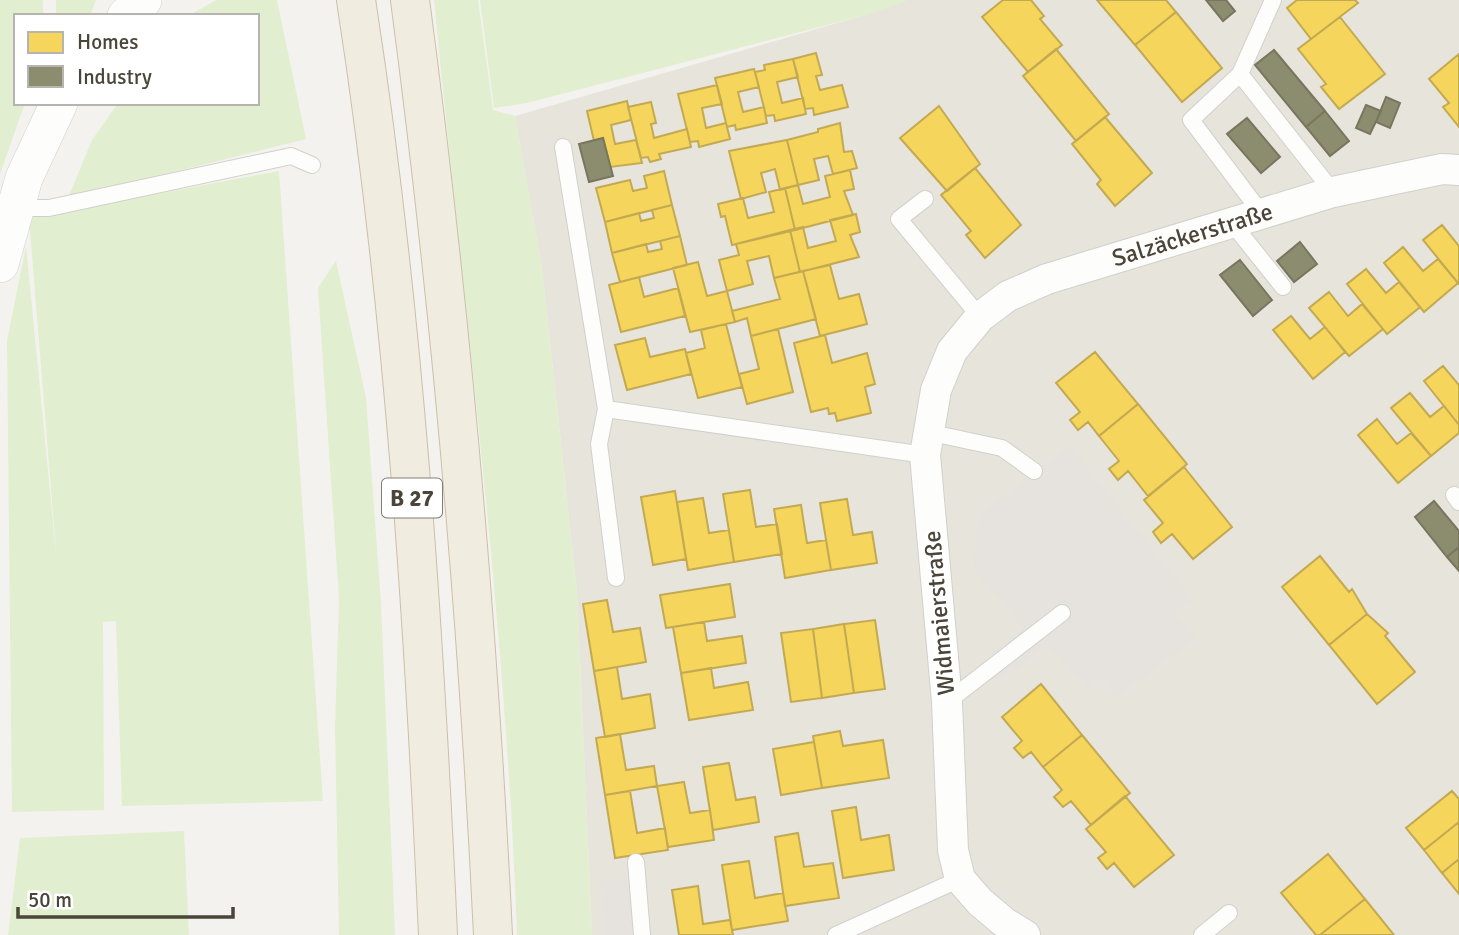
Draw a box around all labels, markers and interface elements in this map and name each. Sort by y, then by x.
legend [14,14,259,105]
text: Homes [77,29,139,55]
text: Industry [77,64,152,90]
street label: Salzäckerstraße [1108,196,1276,273]
road number: B 27 [382,478,442,518]
street label: Widmaierstraße [917,529,961,697]
scale bar [18,876,233,920]
text: 50 m [28,887,72,913]

